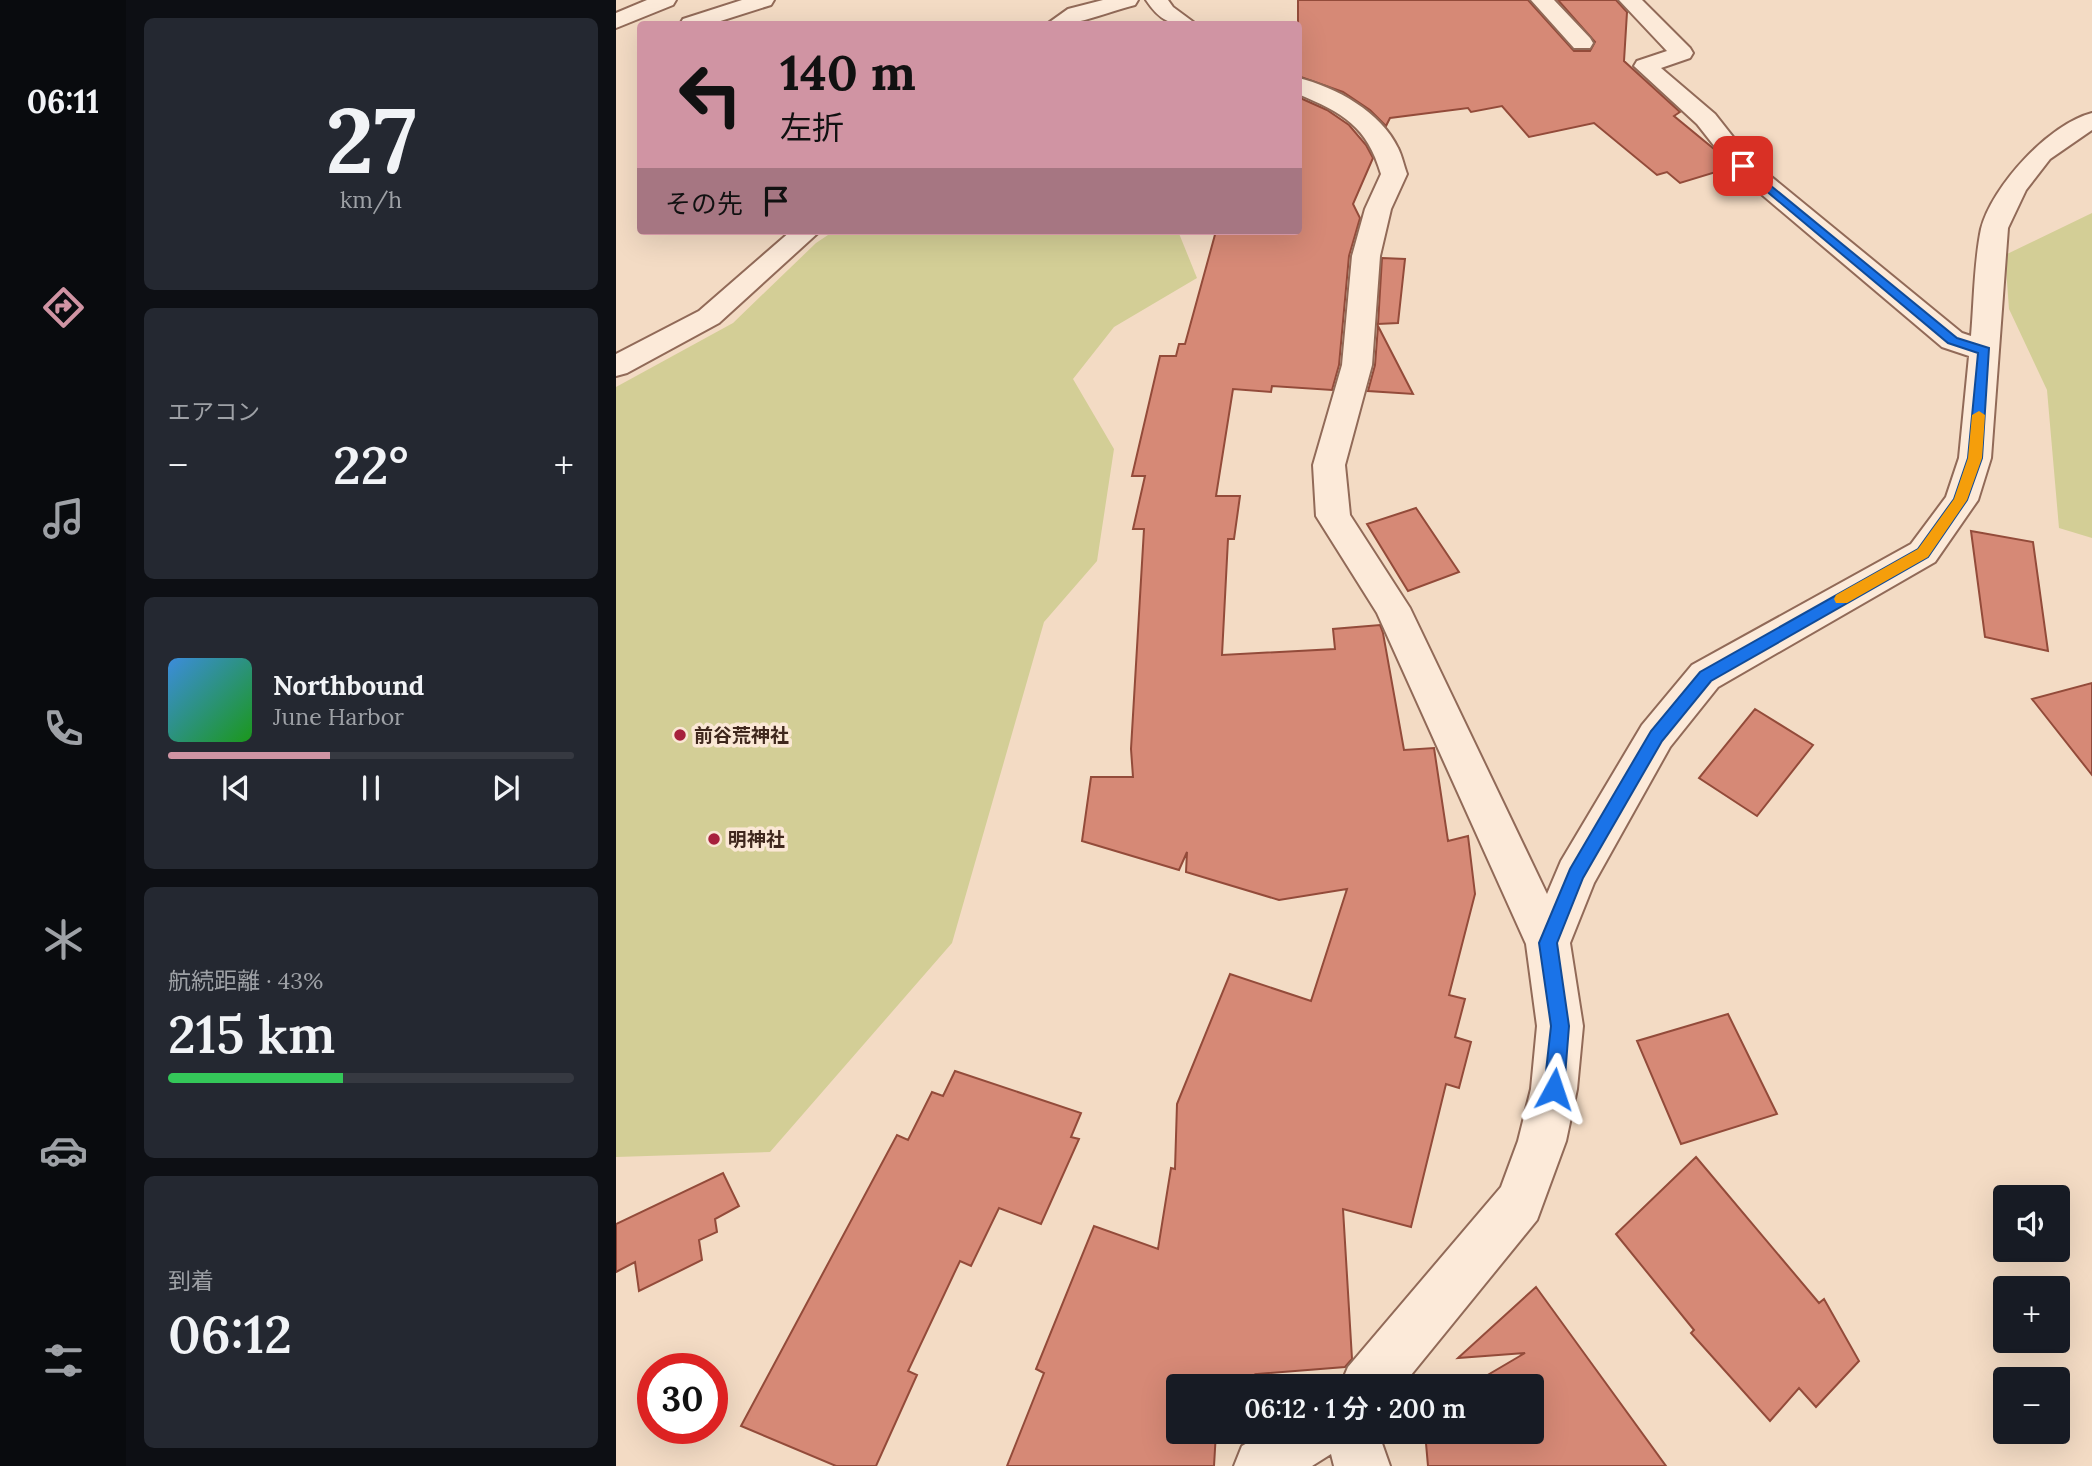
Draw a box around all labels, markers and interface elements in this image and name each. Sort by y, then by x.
text: 140 m [780,41,916,103]
icon: left [665,49,756,140]
text: 06:11 [27,81,99,122]
text: 27 [325,81,417,198]
text: 左折 [780,107,844,148]
pin [1713,136,1773,196]
icon: arrive [1724,147,1762,185]
icon: arrive [757,182,795,220]
text: km/h [340,185,402,214]
text: その先 [665,187,743,220]
icon: directions [39,283,88,332]
text: エアコン [168,397,260,426]
text: 22° [333,432,409,498]
text: − [168,441,188,489]
text: + [554,441,574,489]
icon: music [39,494,88,543]
text: Northbound [273,669,424,702]
text: June Harbor [273,702,404,731]
icon: phone [39,704,88,753]
place label: 前谷荒神社 [694,723,789,747]
marker: 前谷荒神社 [672,727,688,743]
icon: previous [217,769,255,807]
icon: pause [352,769,390,807]
icon: next [487,769,525,807]
place label: 明神社 [728,827,785,851]
marker: 明神社 [706,831,722,847]
icon: climate [39,915,88,964]
text: 航続距離 · 43% [168,966,323,995]
text: 215 km [168,1001,335,1067]
position arrow [1517,1052,1591,1126]
icon: car [39,1126,88,1175]
map controls [1993,1185,2070,1444]
button: sound [1993,1185,2070,1262]
text: 到着 [168,1266,214,1295]
button: + [1993,1276,2070,1353]
text: 06:12 [168,1301,292,1367]
icon: filters [39,1336,88,1385]
speed limit sign: 30 [637,1353,728,1444]
button: − [1993,1367,2070,1444]
text: 06:12 · 1 分 · 200 m [1244,1392,1466,1425]

